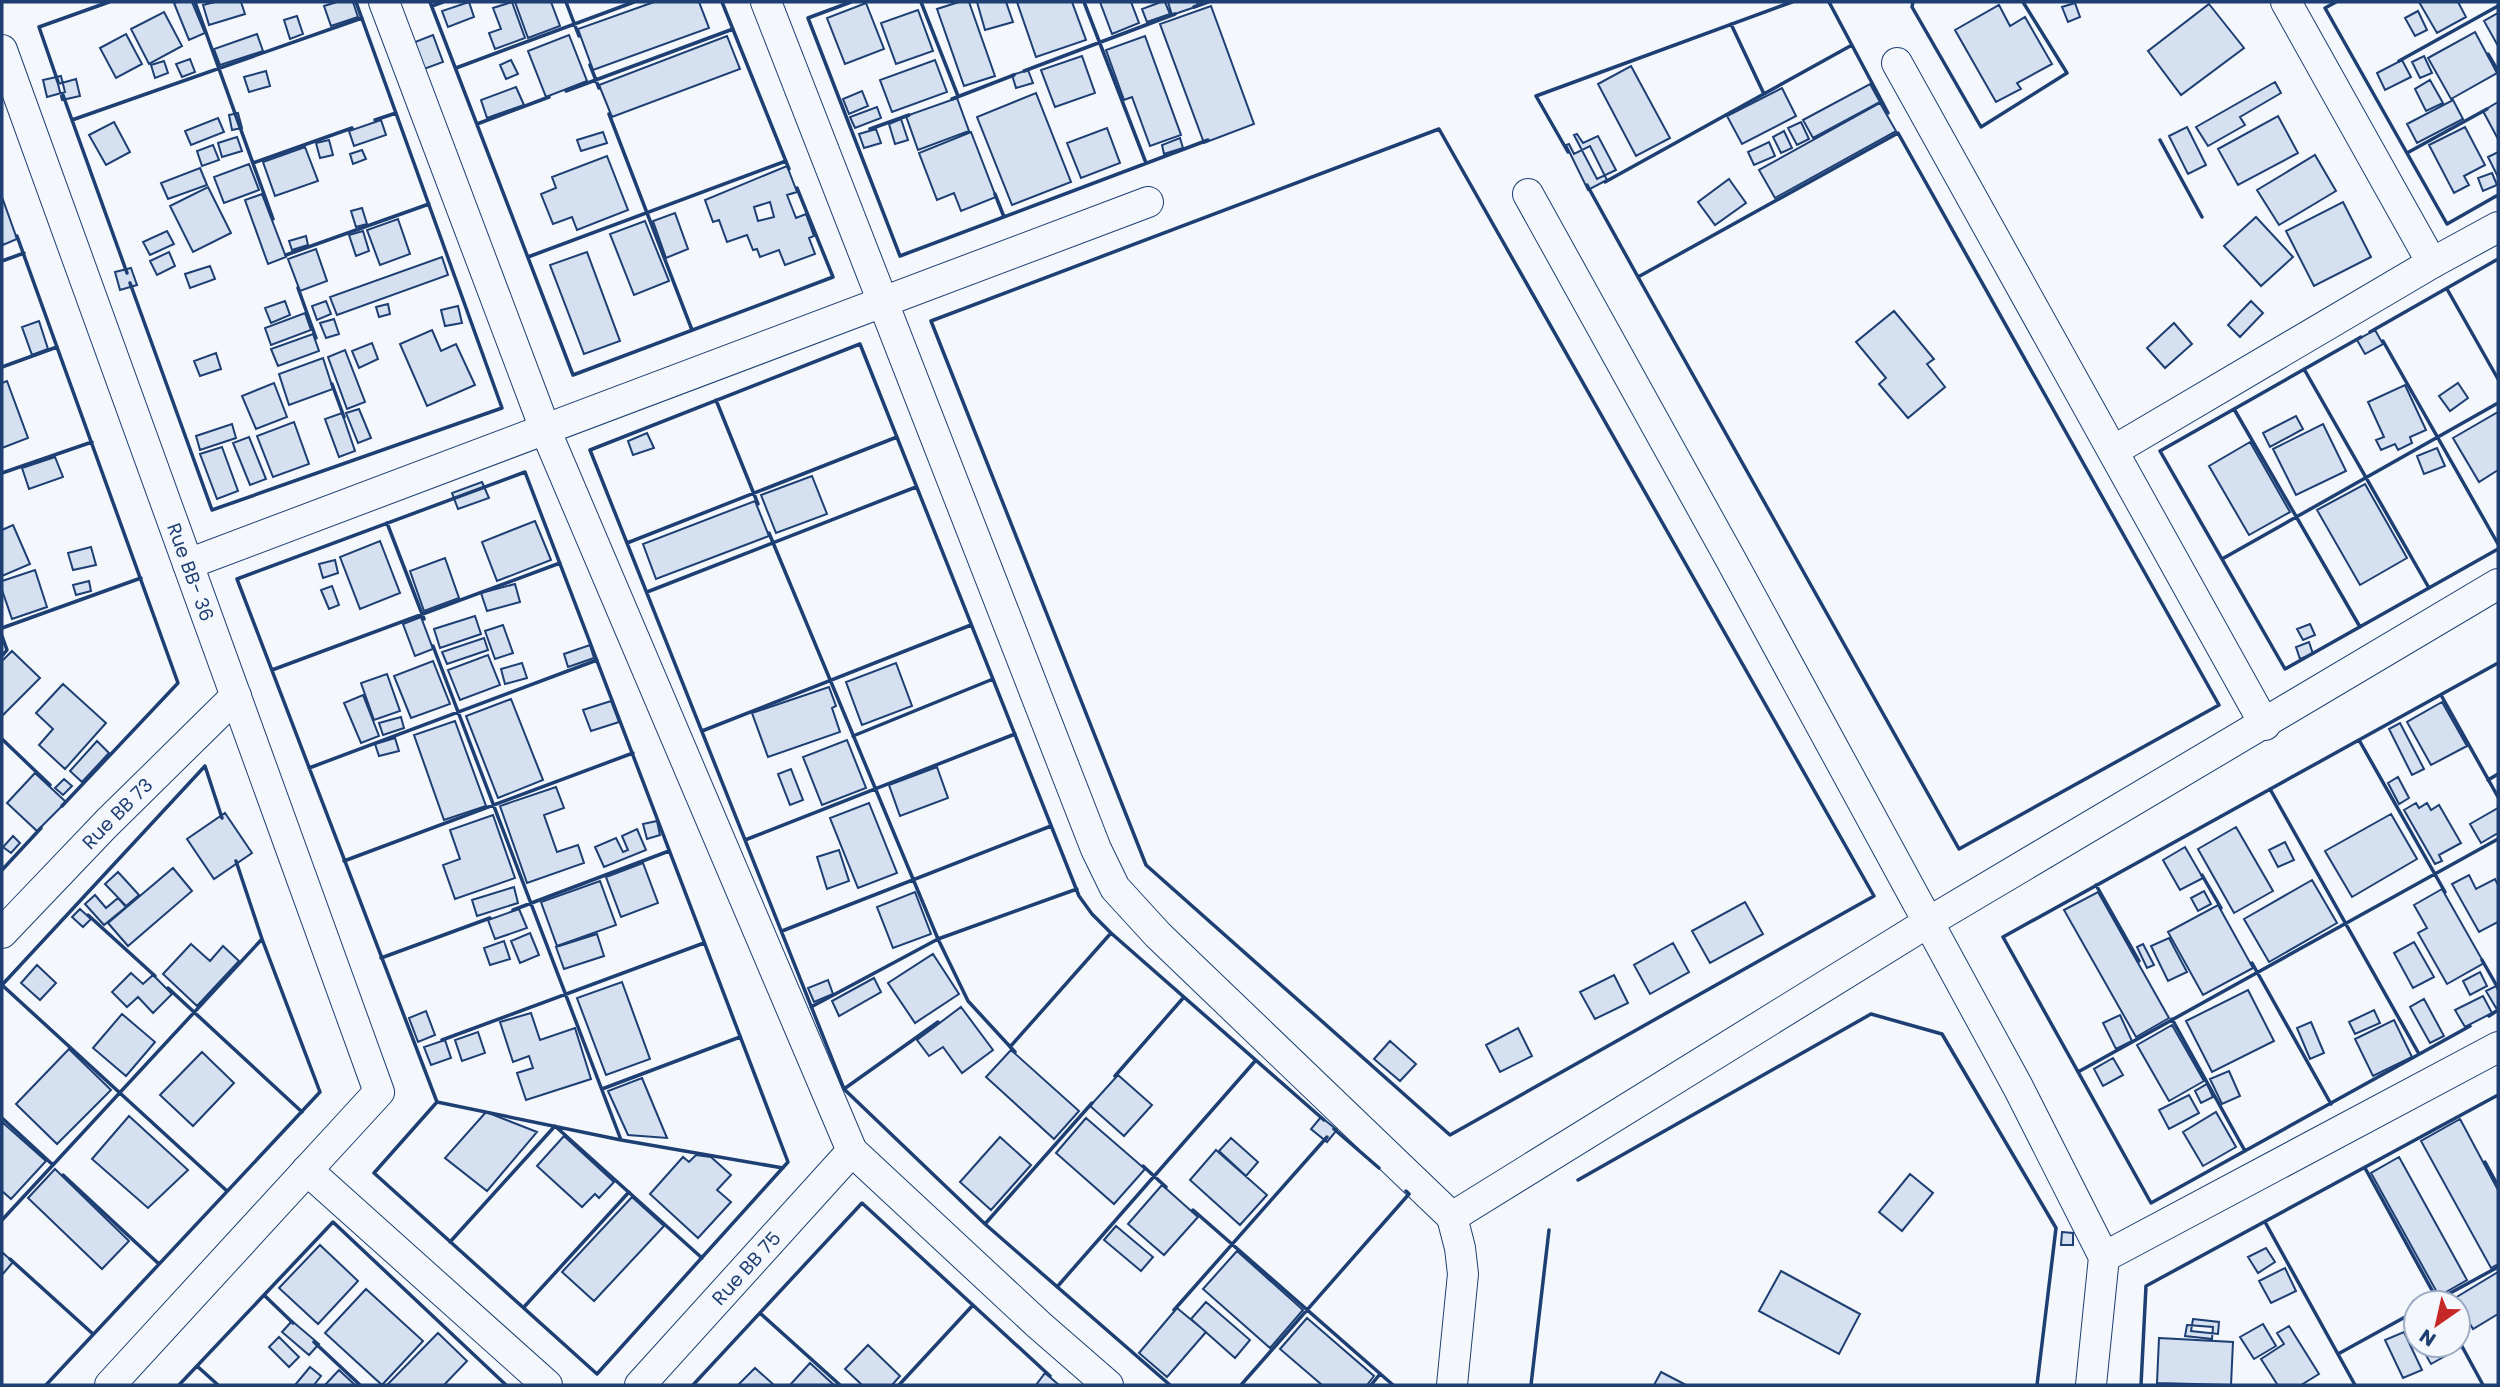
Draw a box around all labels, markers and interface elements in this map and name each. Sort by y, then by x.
street label: Rue BB- 36 [160,519,221,625]
street label: Rue BB 73 [76,772,159,855]
street label: Rue BB 75 [706,1225,787,1311]
north arrow [2402,1289,2472,1359]
text: N [2414,1322,2441,1353]

